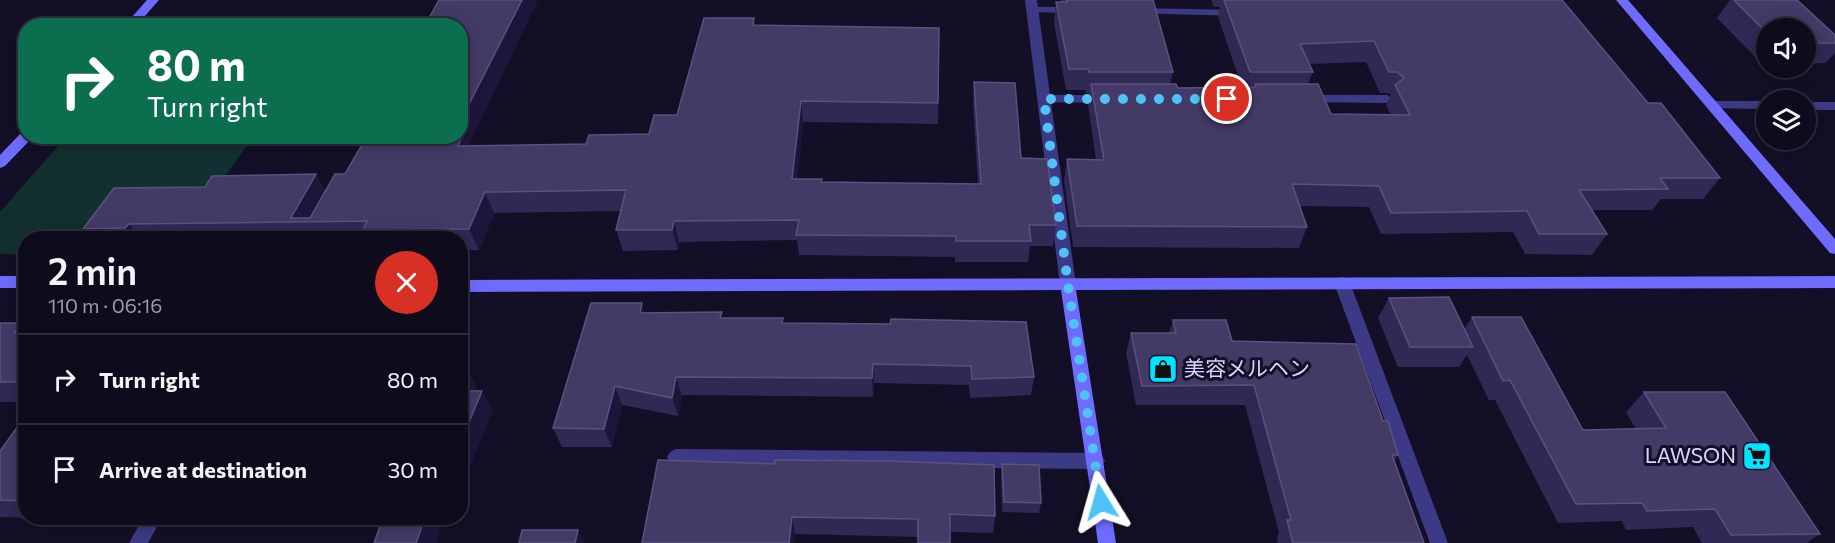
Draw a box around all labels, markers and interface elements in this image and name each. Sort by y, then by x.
map controls [1756,18,1816,150]
button: sound [1756,18,1816,78]
text: 80 m [147,38,246,90]
icon: right [48,42,126,120]
pin [1201,73,1252,124]
icon: arrive [1210,82,1243,115]
text: Turn right [147,90,267,123]
button: layers [1756,90,1816,150]
text: 2 min [48,248,137,292]
button: close [375,251,438,314]
text: 110 m · 06:16 [48,293,162,317]
shop icon: 美容メルヘン [1147,353,1179,385]
place label: 美容メルヘン [1184,355,1310,380]
icon: right [48,363,81,396]
text: Turn right [99,366,200,393]
text: 80 m [387,366,438,393]
supermarket icon: LAWSON [1741,440,1773,472]
place label: LAWSON [1645,442,1736,467]
icon: arrive [48,453,81,486]
text: Arrive at destination [99,456,307,483]
text: 30 m [388,456,438,483]
position arrow [1069,470,1133,534]

